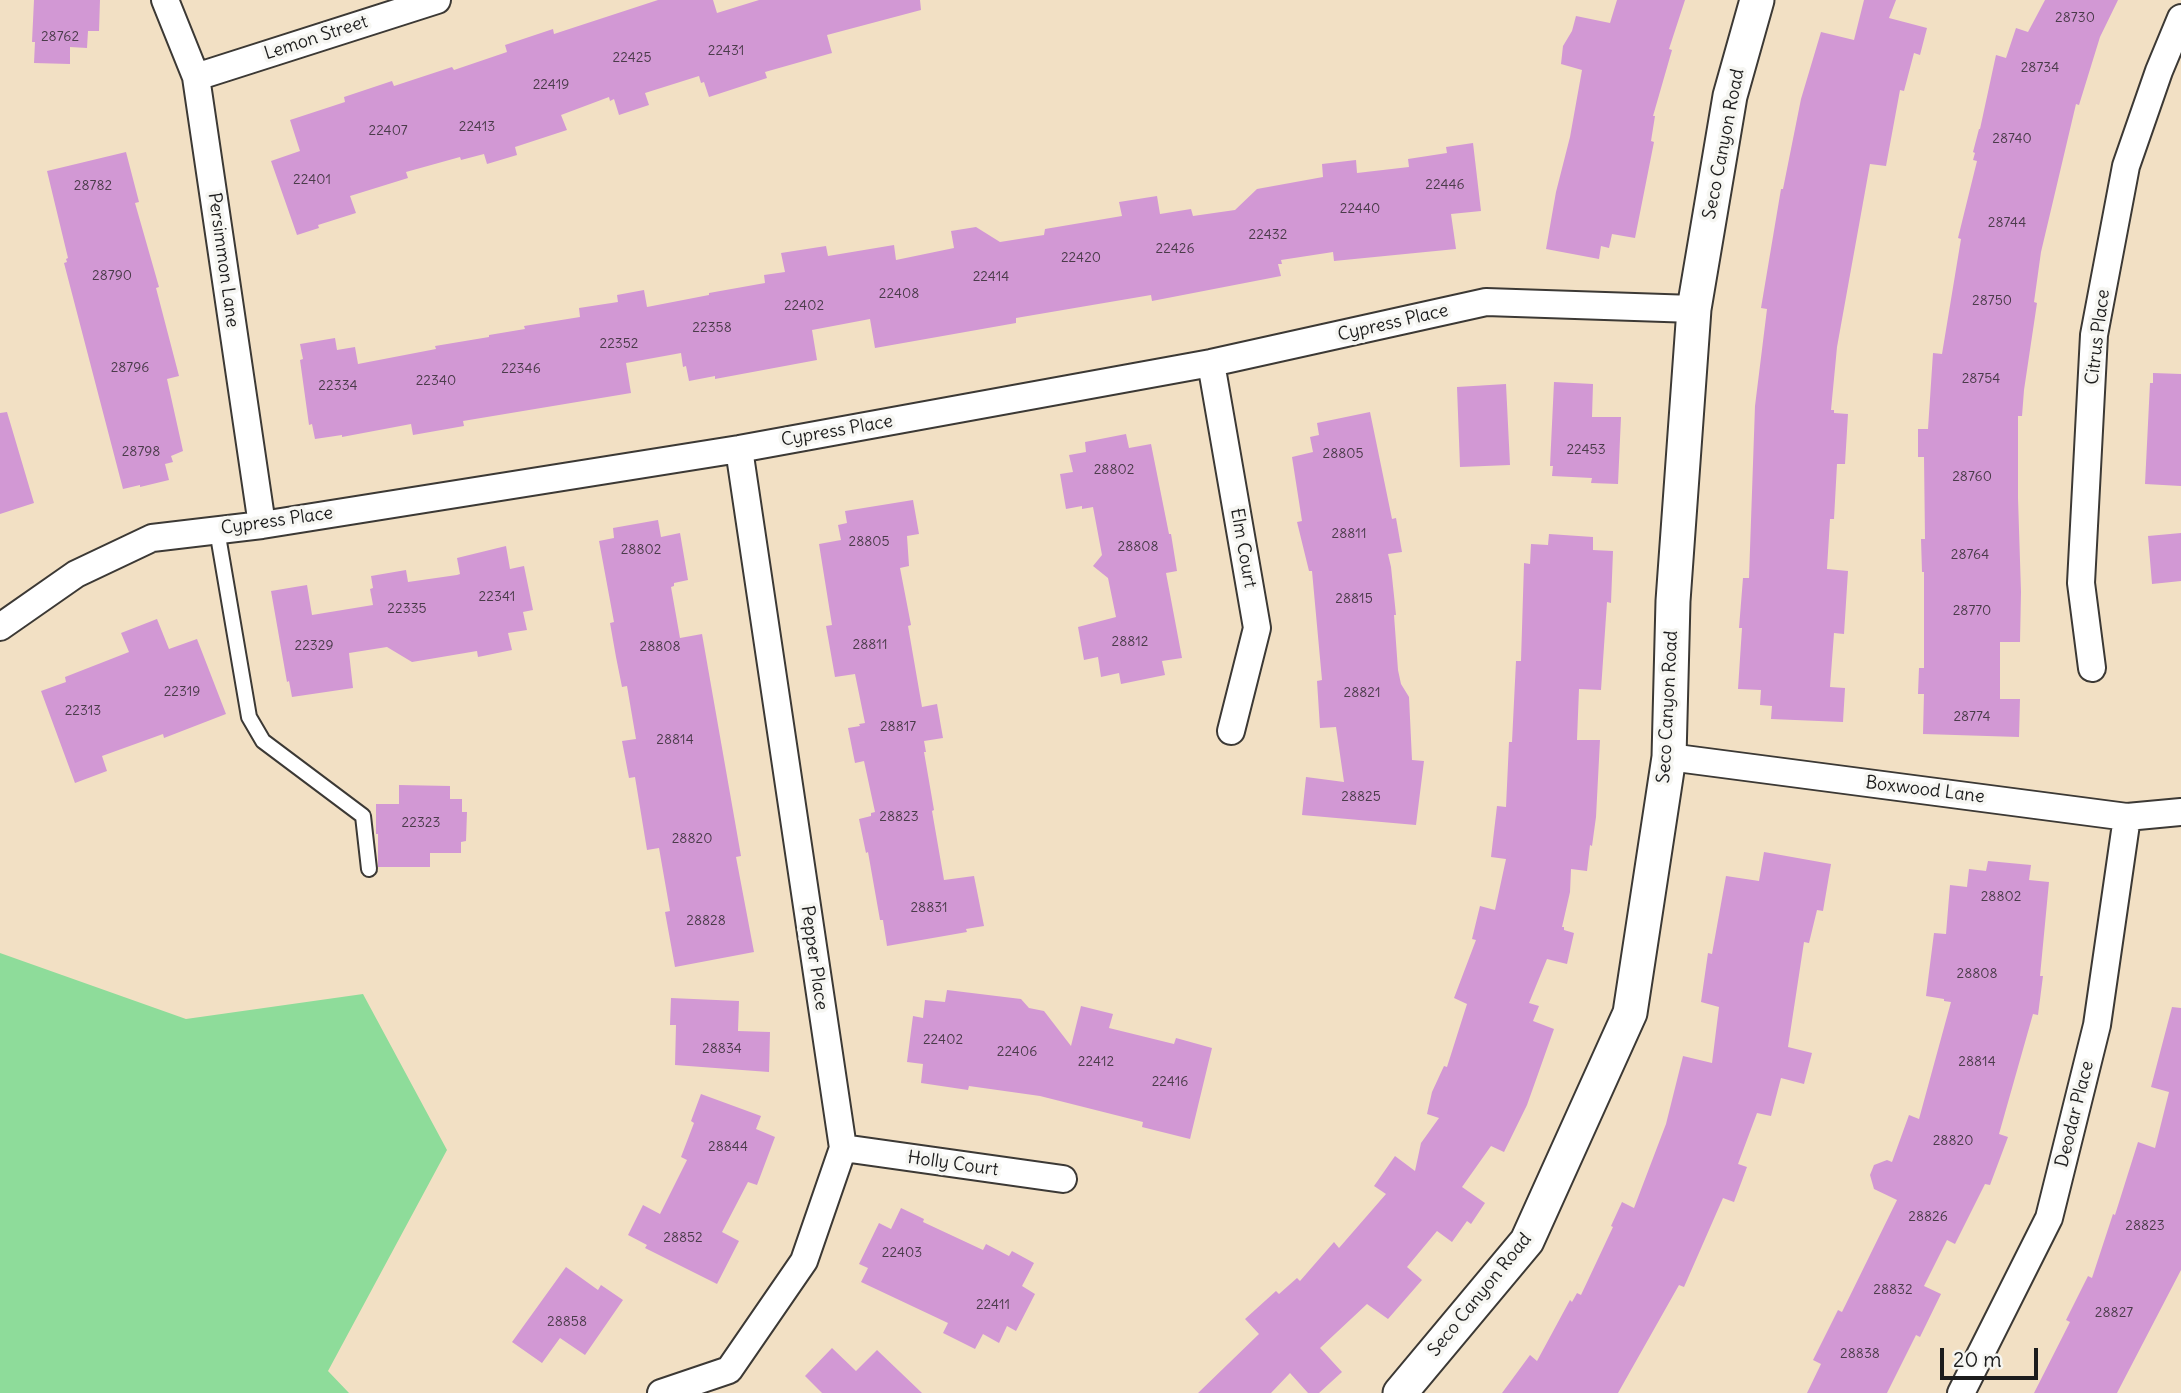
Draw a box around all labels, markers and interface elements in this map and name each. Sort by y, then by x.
house number: 28730 [2055,10,2095,26]
street label: Lemon Street [262,11,370,65]
house number: 28762 [41,29,79,45]
house number: 22431 [708,43,744,59]
house number: 22425 [613,50,651,66]
house number: 28734 [2021,60,2059,76]
street label: Seco Canyon Road [1699,67,1749,221]
house number: 22419 [533,77,569,93]
house number: 22413 [459,119,495,135]
house number: 22407 [368,123,408,139]
house number: 28740 [1992,131,2032,147]
house number: 22401 [293,172,331,188]
house number: 22446 [1425,177,1465,193]
house number: 28782 [74,178,112,194]
street label: Persimmon Lane [203,191,243,329]
house number: 22440 [1340,201,1380,217]
house number: 28744 [1988,215,2026,231]
house number: 22432 [1249,227,1287,243]
house number: 22426 [1156,241,1194,257]
house number: 22420 [1061,250,1101,266]
house number: 28790 [92,268,132,284]
house number: 22414 [973,269,1009,285]
house number: 22408 [879,286,919,302]
street label: Citrus Place [2081,288,2115,386]
house number: 28750 [1972,293,2012,309]
house number: 22402 [784,298,824,314]
street label: Cypress Place [1336,300,1450,346]
house number: 22358 [692,320,732,336]
house number: 22352 [599,336,639,352]
house number: 28796 [111,360,149,376]
house number: 22346 [501,361,541,377]
house number: 28754 [1962,371,2000,387]
house number: 22340 [416,373,456,389]
house number: 22334 [318,378,358,394]
street label: Cypress Place [780,411,894,451]
house number: 22453 [1566,442,1606,458]
house number: 28798 [122,444,160,460]
house number: 28805 [1322,446,1364,462]
house number: 28802 [1094,462,1134,478]
house number: 28760 [1952,469,1992,485]
street label: Cypress Place [220,502,334,540]
street label: Elm Court [1225,507,1261,589]
house number: 28811 [1332,526,1366,542]
house number: 28805 [848,534,890,550]
house number: 28808 [1117,539,1159,555]
house number: 28802 [621,542,661,558]
house number: 28764 [1951,547,1989,563]
house number: 22341 [479,589,515,605]
house number: 28815 [1335,591,1373,607]
house number: 22335 [387,601,427,617]
house number: 28770 [1953,603,1991,619]
street label: Seco Canyon Road [1653,630,1683,784]
house number: 28812 [1111,634,1149,650]
house number: 28811 [853,637,887,653]
house number: 22329 [294,638,334,654]
house number: 28808 [639,639,681,655]
house number: 22319 [164,684,200,700]
house number: 28821 [1343,685,1381,701]
house number: 22313 [65,703,101,719]
house number: 28774 [1953,709,1991,725]
house number: 28817 [880,719,916,735]
house number: 28814 [656,732,694,748]
street label: Boxwood Lane [1864,772,1986,808]
house number: 28825 [1341,789,1381,805]
house number: 28823 [879,809,919,825]
house number: 22323 [402,815,440,831]
house number: 28820 [672,831,712,847]
house number: 28802 [1981,889,2021,905]
house number: 28831 [910,900,948,916]
street label: Pepper Place [796,904,832,1012]
house number: 28828 [686,913,726,929]
house number: 28808 [1956,966,1998,982]
house number: 22402 [923,1032,963,1048]
house number: 28834 [702,1041,742,1057]
house number: 22406 [997,1044,1037,1060]
house number: 22412 [1078,1054,1114,1070]
house number: 28814 [1958,1054,1996,1070]
street label: Deodar Place [2051,1059,2099,1169]
house number: 22416 [1152,1074,1188,1090]
house number: 28820 [1933,1133,1973,1149]
house number: 28844 [708,1139,748,1155]
street label: Holly Court [906,1147,1000,1181]
house number: 28826 [1908,1209,1948,1225]
house number: 28823 [2125,1218,2165,1234]
street label: Seco Canyon Road [1424,1229,1536,1361]
house number: 28852 [663,1230,703,1246]
house number: 22403 [882,1245,922,1261]
house number: 28832 [1873,1282,1913,1298]
house number: 22411 [976,1297,1010,1313]
house number: 28827 [2095,1305,2133,1321]
house number: 28858 [547,1314,587,1330]
scale bar [1943,1334,2041,1378]
house number: 28838 [1840,1346,1880,1362]
text: 20 m [1953,1346,2002,1373]

